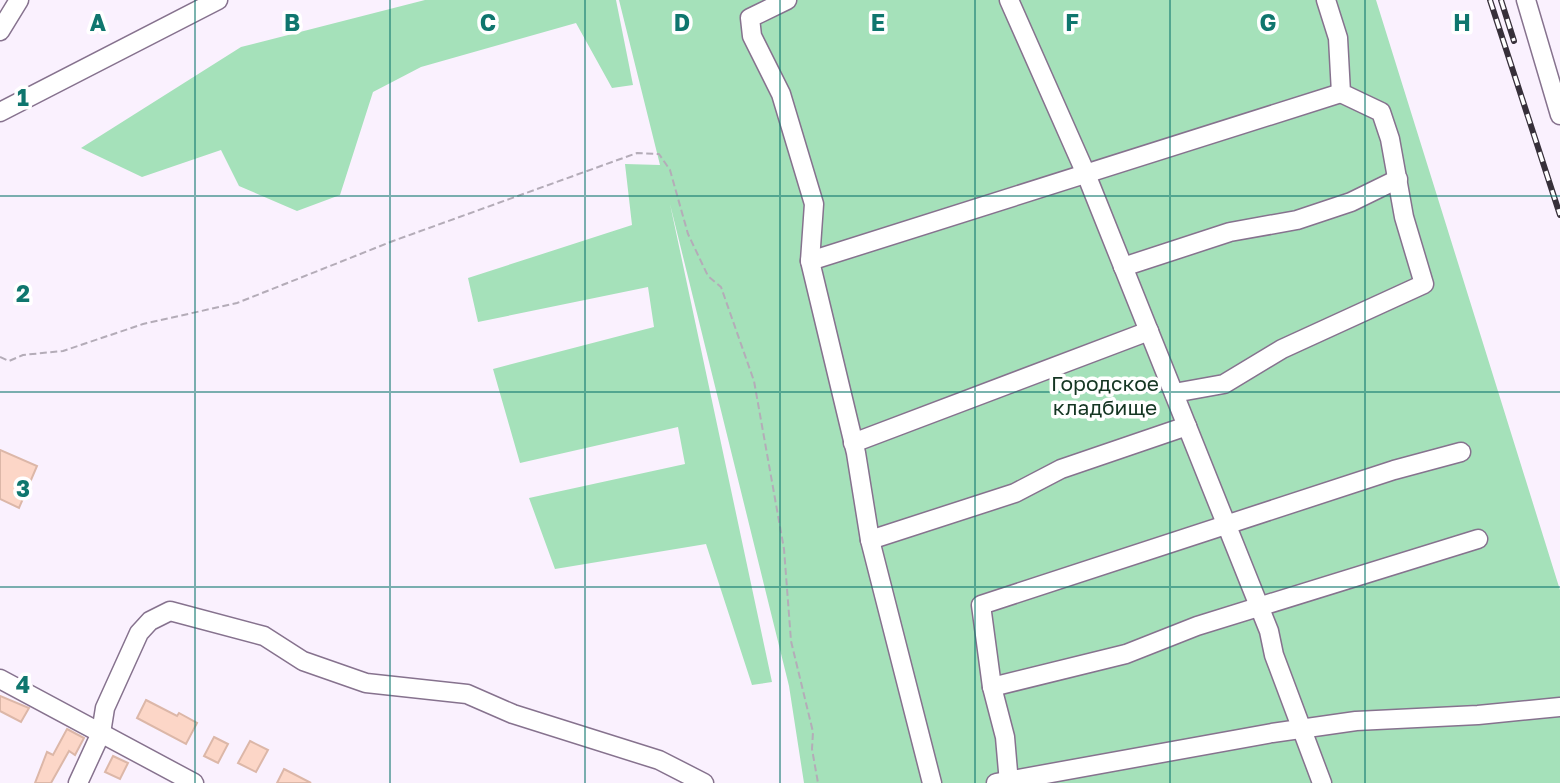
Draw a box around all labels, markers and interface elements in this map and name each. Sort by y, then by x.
text: A [90,8,107,36]
text: B [284,8,300,36]
text: C [480,8,496,36]
text: D [674,8,690,36]
text: E [871,8,885,36]
text: F [1065,8,1079,36]
text: G [1260,8,1276,36]
text: H [1453,8,1471,36]
text: 1 [17,83,29,111]
text: 2 [16,279,30,307]
park label: Городское кладбище [1051,370,1159,420]
text: 3 [16,474,30,502]
text: 4 [16,670,30,698]

